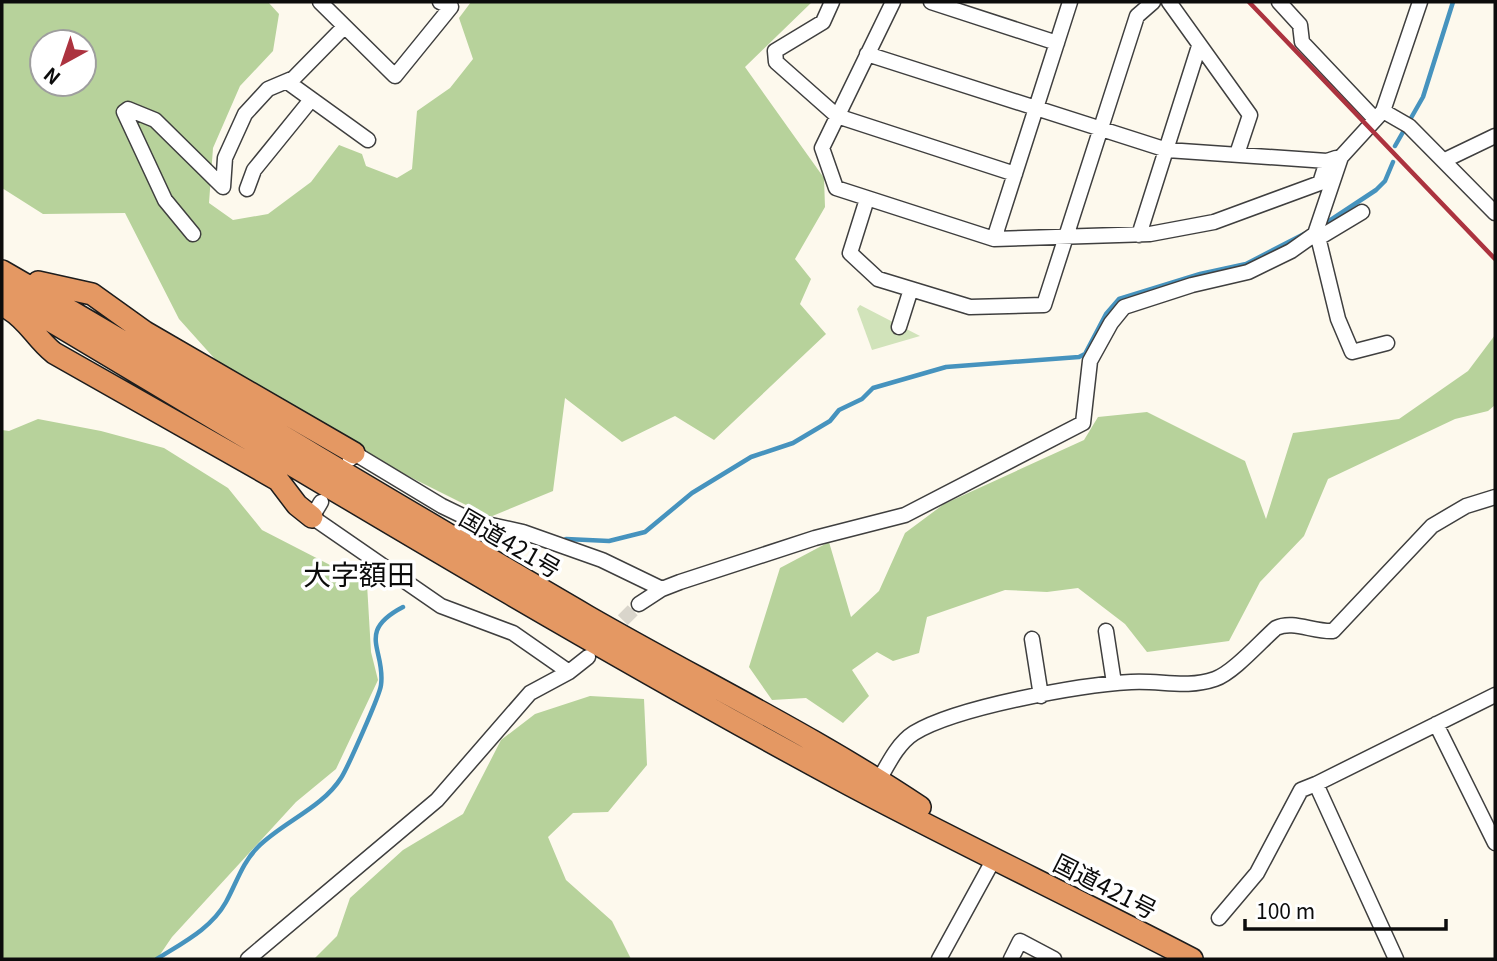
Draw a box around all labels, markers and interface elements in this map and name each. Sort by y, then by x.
north arrow [28,28,98,98]
text: N [37,62,65,92]
street label: 国道421号 [454,499,568,585]
district label: 大字額田 [303,553,415,593]
street label: 国道421号 [1048,844,1164,926]
scale bar [1245,888,1446,932]
text: 100 m [1256,895,1315,925]

